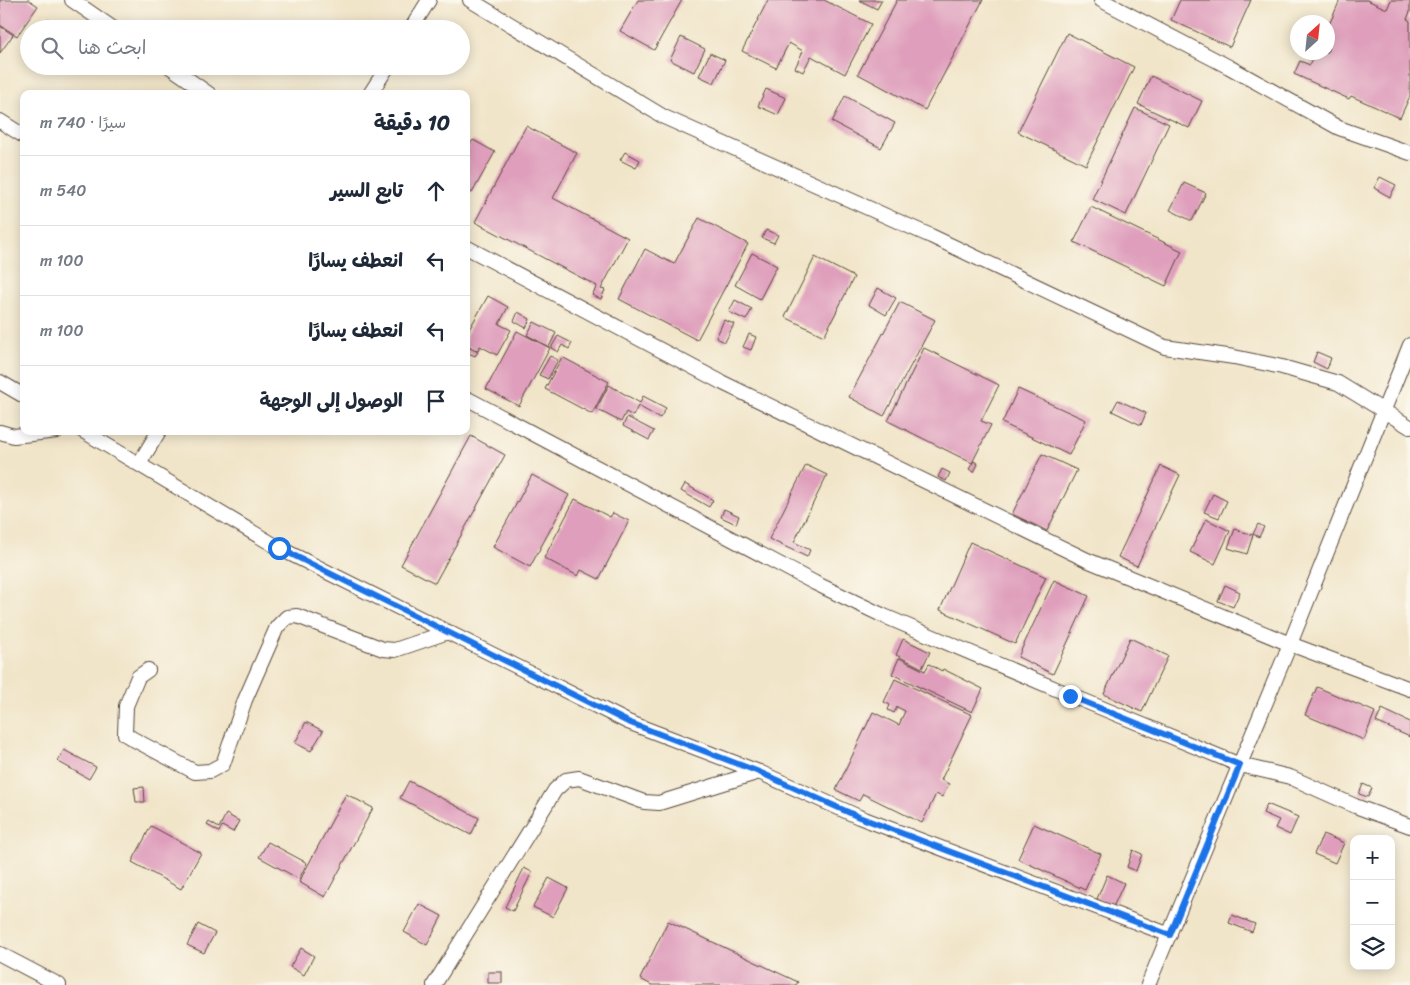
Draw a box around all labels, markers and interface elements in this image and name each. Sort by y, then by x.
north arrow [1290,15,1335,60]
search box [20,20,470,75]
text: ابحث هنا [78,31,146,64]
icon: search [38,34,66,62]
text: 10 دقيقة [374,104,450,142]
text: سيرًا · 740 m [40,108,126,137]
text: تابع السير [330,174,403,207]
text: 540 m [40,176,86,205]
icon: ahead [422,177,450,205]
text: انعطف يسارًا [308,244,403,277]
text: 100 m [40,246,84,275]
icon: left [422,247,450,275]
text: انعطف يسارًا [308,314,403,347]
text: 100 m [40,316,84,345]
icon: left [422,317,450,345]
text: الوصول إلى الوجهة [260,384,403,417]
icon: arrive [422,387,450,415]
route start [268,537,291,560]
route end [1059,685,1082,708]
map controls [1350,835,1395,970]
button: + [1350,835,1395,880]
button: − [1350,880,1395,925]
button: layers [1350,925,1395,970]

